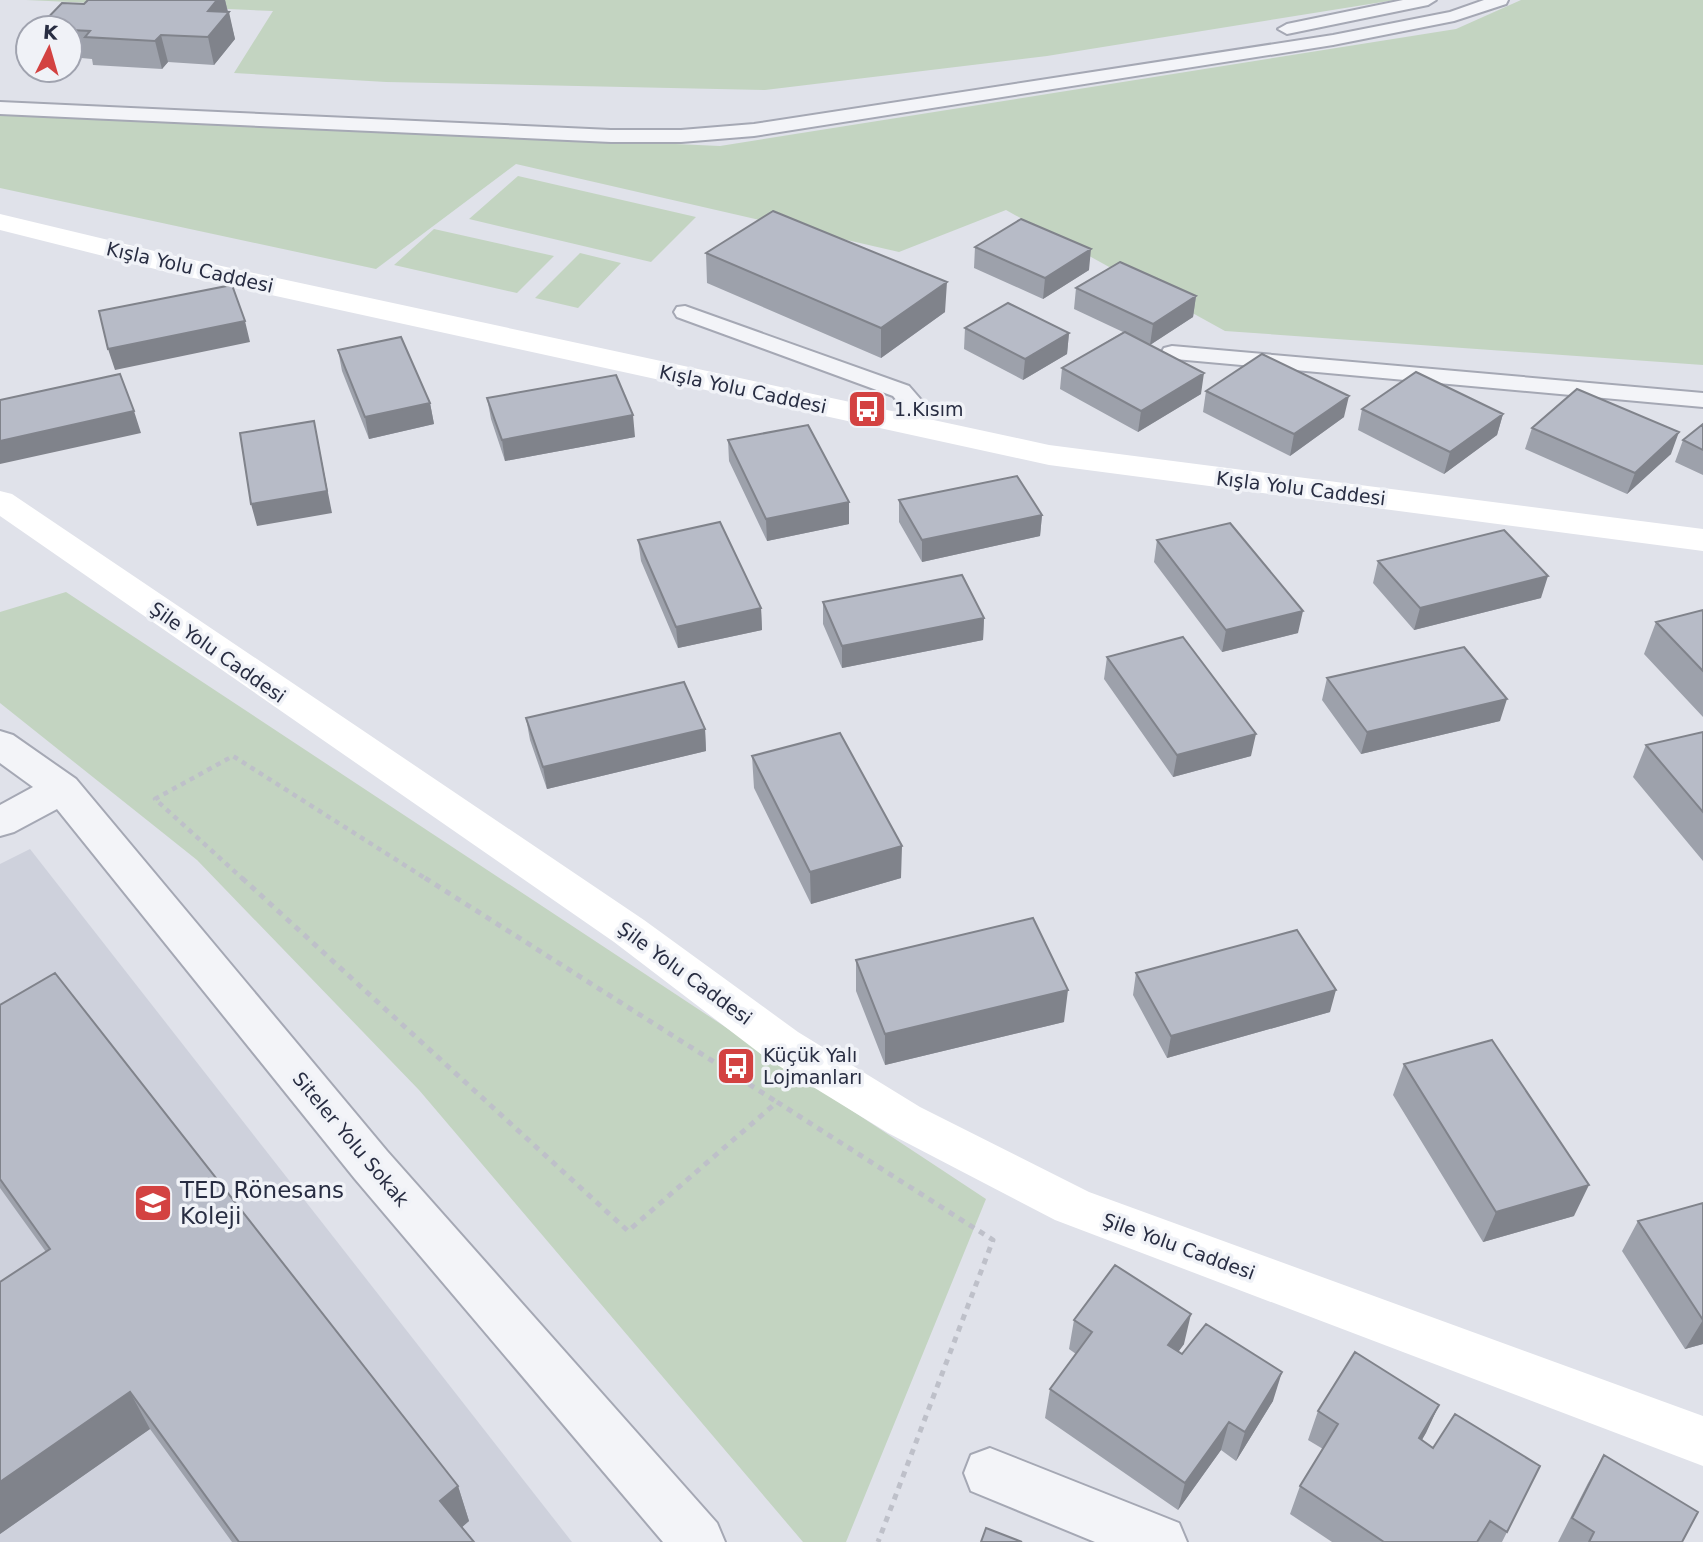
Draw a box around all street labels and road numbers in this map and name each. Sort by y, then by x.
street label: Kışla Yolu Caddesi [104,237,276,297]
street label: Kışla Yolu Caddesi [657,361,829,417]
street label: Kışla Yolu Caddesi [1215,467,1387,509]
street label: Şile Yolu Caddesi [146,597,290,707]
street label: Şile Yolu Caddesi [614,917,756,1029]
street label: Siteler Yolu Sokak [288,1067,414,1211]
street label: Şile Yolu Caddesi [1100,1208,1258,1284]

